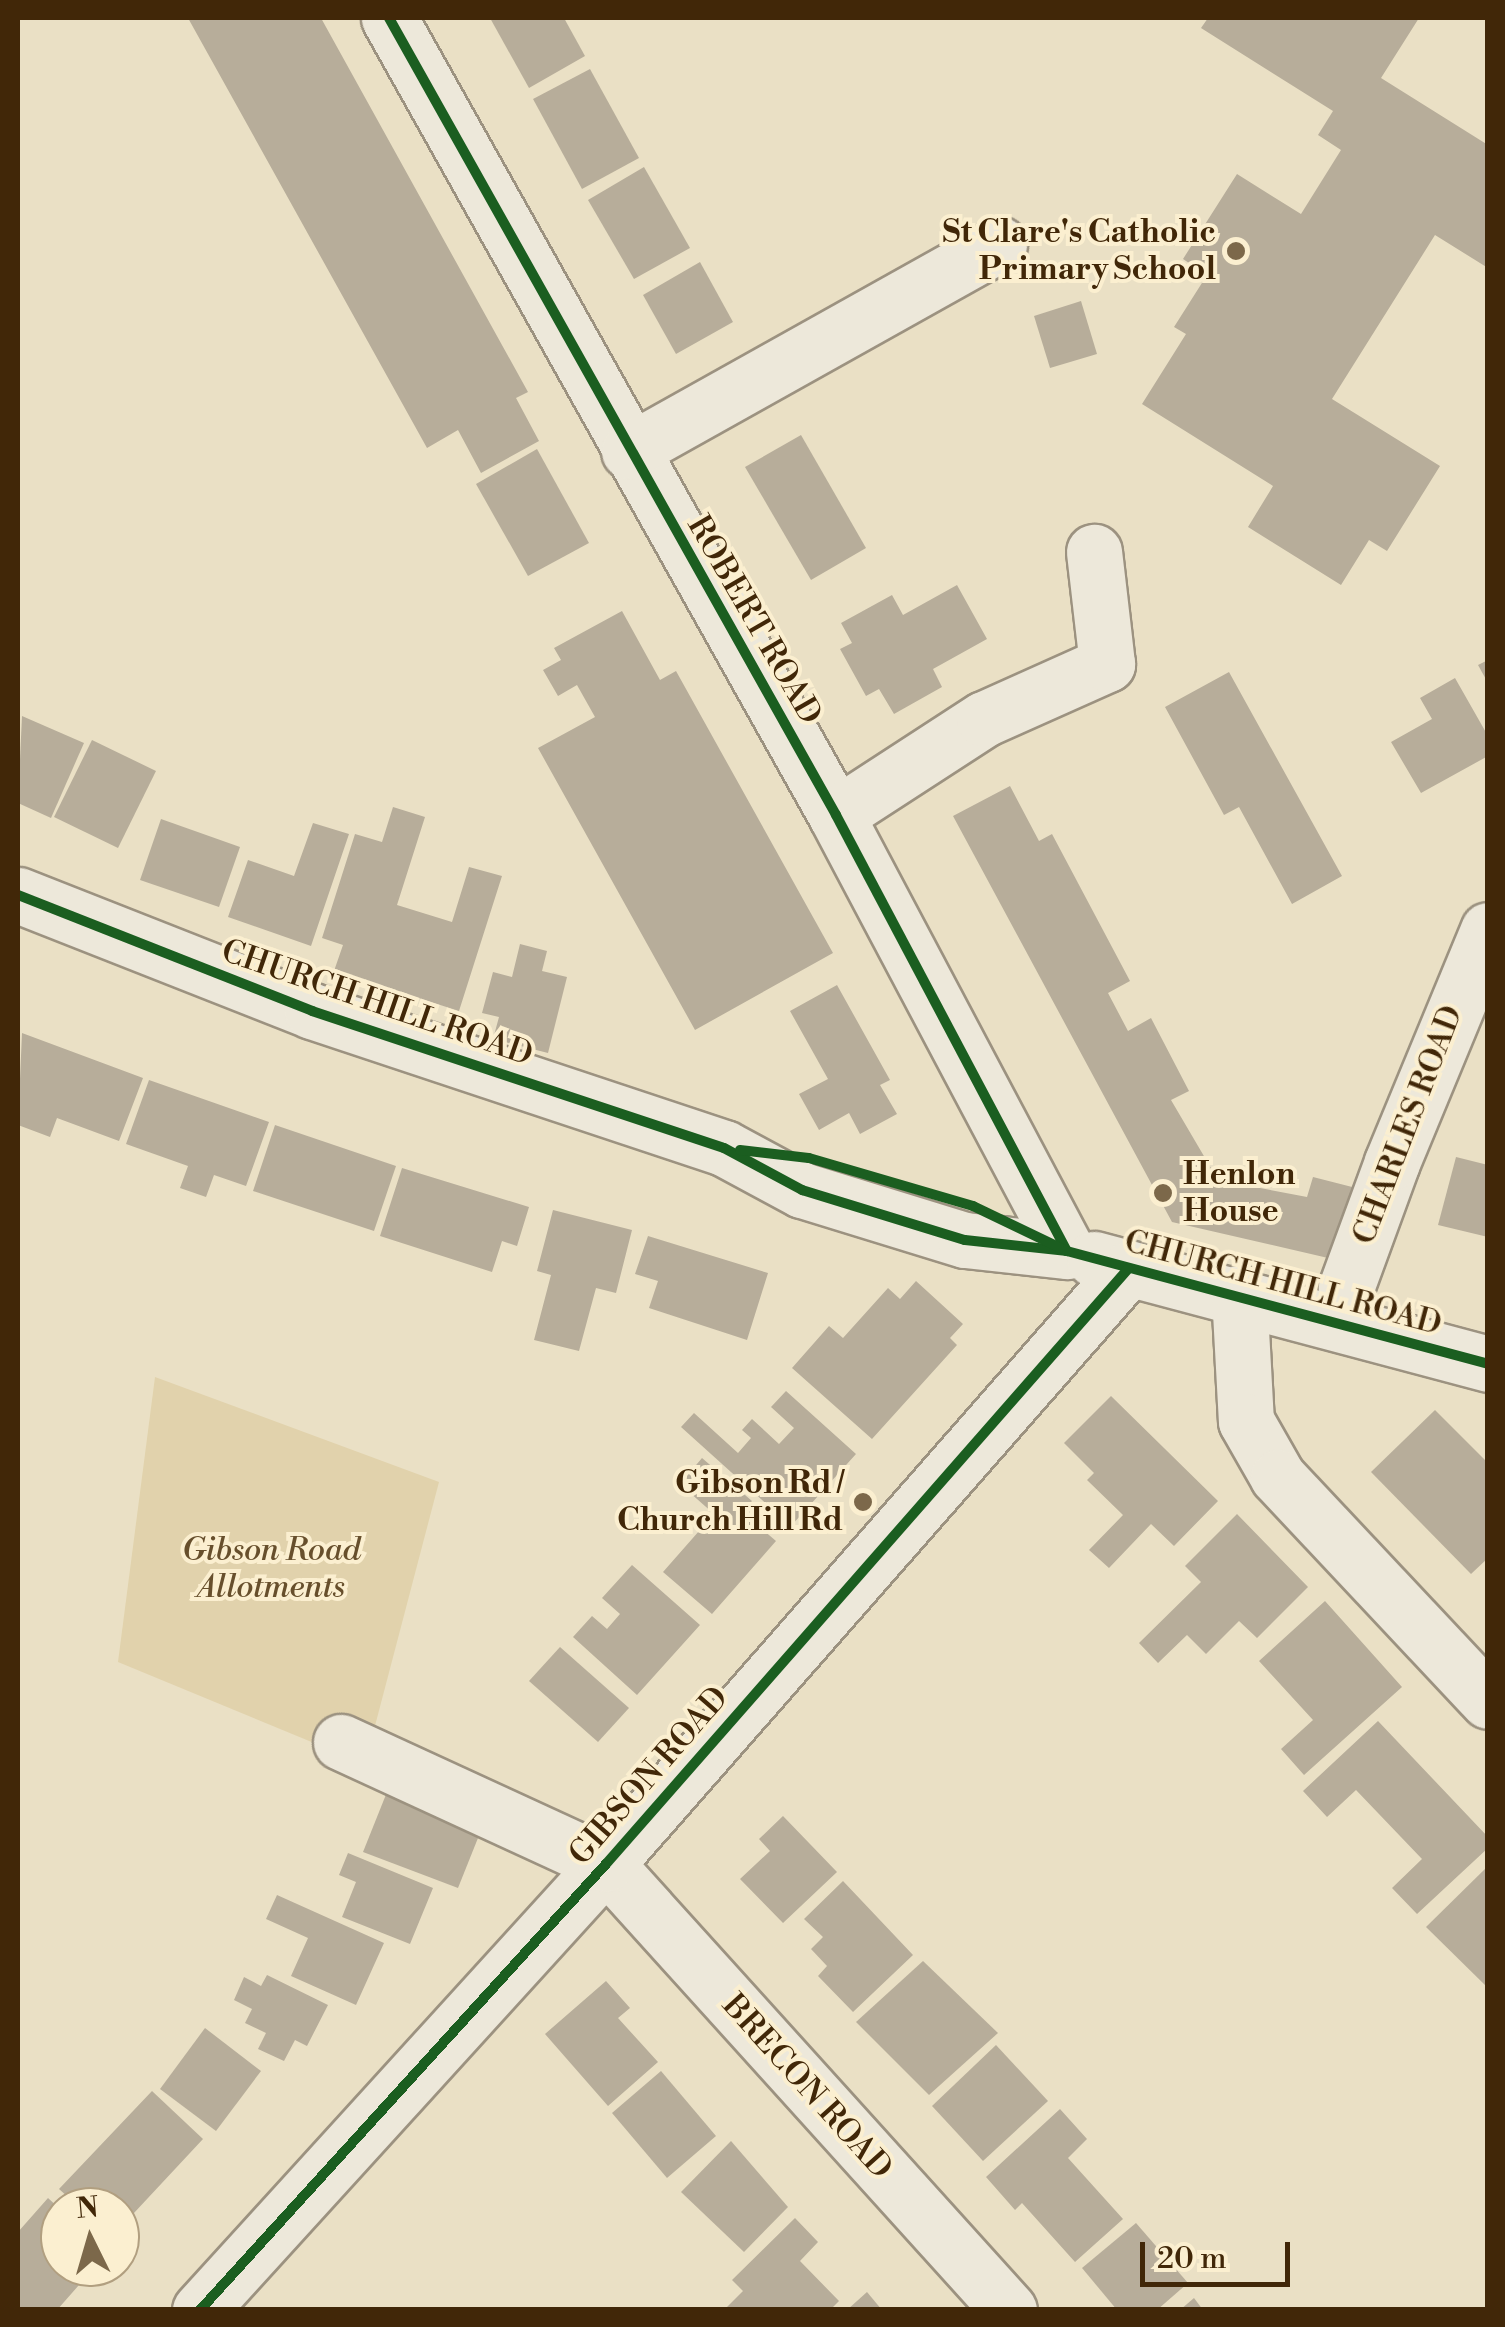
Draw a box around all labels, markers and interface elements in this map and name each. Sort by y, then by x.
place label: St Clare's Catholic Primary School [942,214,1216,289]
marker: St Clare's Catholic Primary School [1225,240,1247,262]
street label: ROBERT ROAD [679,509,829,731]
street label: CHURCH HILL ROAD [216,932,538,1074]
street label: CHARLES ROAD [1345,1000,1471,1250]
place label: Henlon House [1183,1156,1295,1231]
marker: Henlon House [1152,1182,1174,1204]
street label: CHURCH HILL ROAD [1120,1222,1446,1344]
place label: Gibson Rd / Church Hill Rd [617,1465,843,1540]
marker: Gibson Rd / Church Hill Rd [852,1491,874,1513]
park label: Gibson Road Allotments [182,1532,360,1607]
street label: GIBSON ROAD [561,1679,737,1873]
street label: BRECON ROAD [714,1987,900,2187]
north arrow [40,2187,140,2287]
text: N [75,2190,100,2227]
scale bar [1145,2222,1295,2284]
text: 20 m [1157,2240,1226,2278]

